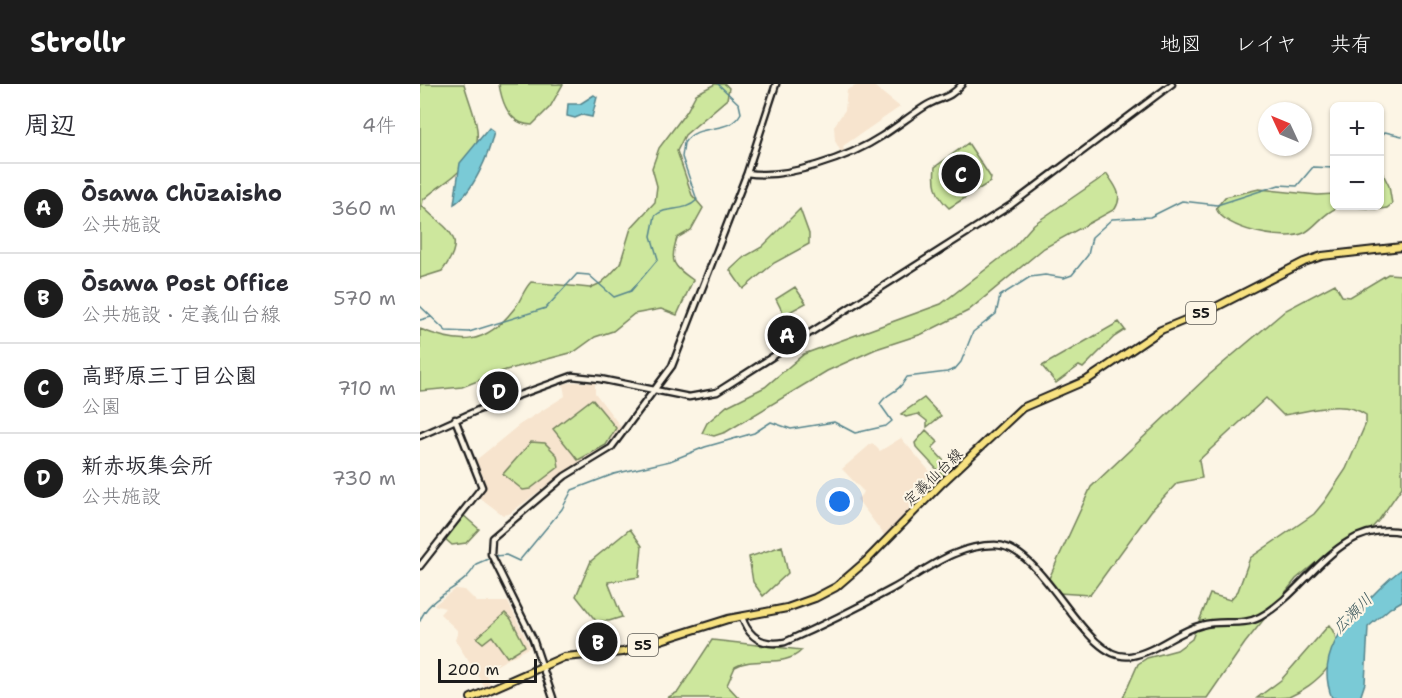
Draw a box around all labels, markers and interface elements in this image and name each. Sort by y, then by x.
text: Strollr [30,23,126,61]
text: 地図 [1160,30,1202,58]
text: レイヤ [1235,30,1297,58]
text: 共有 [1330,30,1372,58]
north arrow [1258,102,1312,156]
map controls [1330,102,1384,210]
button: + [1330,102,1384,156]
text: 周辺 [24,107,76,142]
text: 4件 [362,112,396,138]
pin: C [942,152,980,196]
button: − [1330,156,1384,210]
text: Ōsawa Chūzaisho [81,179,282,208]
text: A [36,195,51,221]
text: 360 m [331,195,396,221]
text: 公共施設 [81,211,161,237]
text: Ōsawa Post Office [81,269,289,298]
text: B [37,285,50,311]
text: 570 m [333,285,396,311]
text: 公共施設 · 定義仙台線 [81,301,280,327]
road number: 55 [1186,302,1216,324]
pin: A [768,312,806,358]
text: 高野原三丁目公園 [81,361,257,390]
pin: D [480,368,518,414]
text: C [37,375,50,401]
text: 710 m [337,375,396,401]
text: 公園 [81,393,121,419]
street label: 定義仙台線 [899,444,967,510]
text: 新赤坂集会所 [81,451,213,480]
text: D [36,465,51,491]
text: 730 m [332,465,396,491]
text: 公共施設 [81,483,161,509]
your location [825,487,854,516]
water label: 広瀬川 [1328,589,1377,638]
pin: B [578,620,618,664]
road number: 55 [628,634,658,656]
scale bar [438,656,537,684]
text: 200 m [447,659,499,680]

